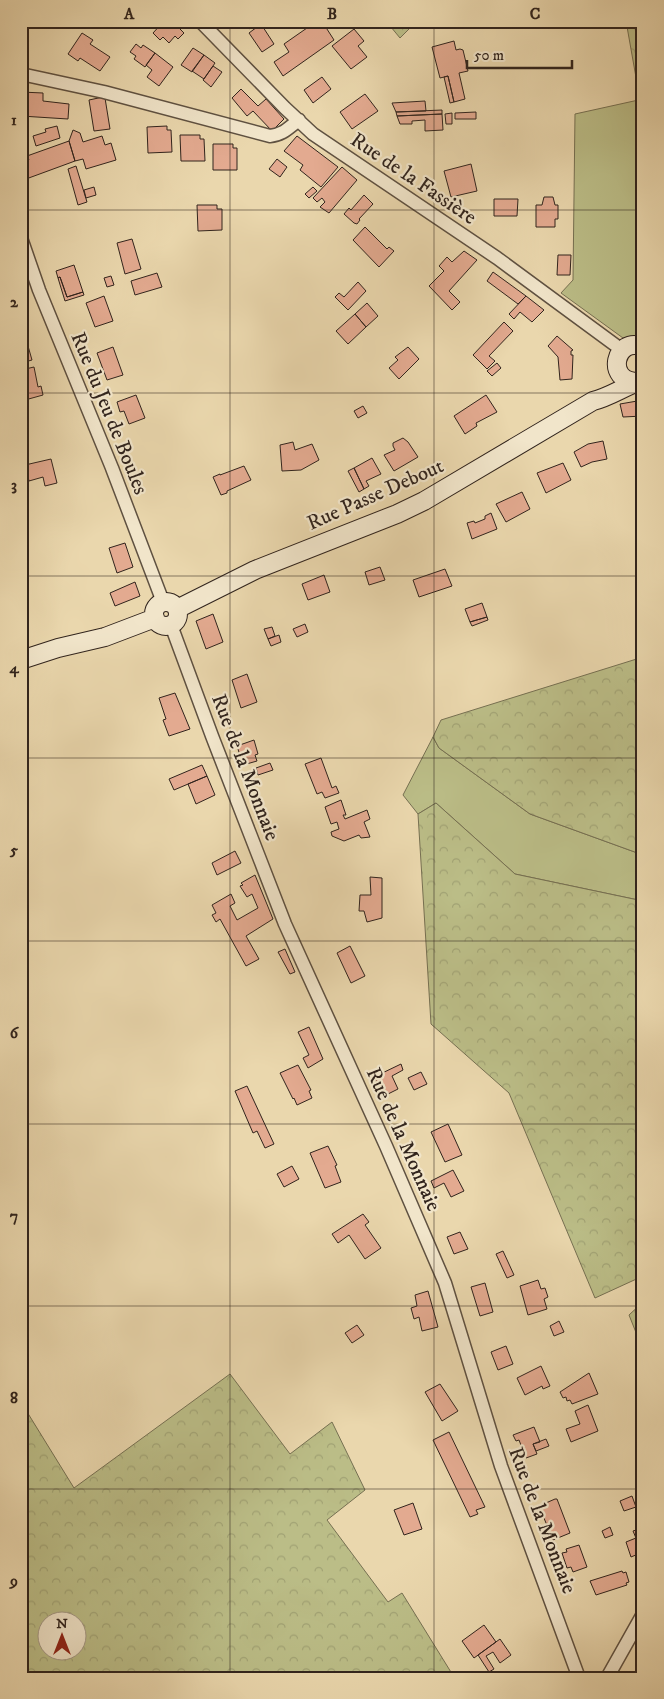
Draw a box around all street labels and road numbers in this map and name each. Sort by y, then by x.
street label: Rue de la Fassière [345,127,482,231]
street label: Rue du Jeu de Boules [65,328,154,498]
street label: Rue Passe Debout [303,453,448,537]
street label: Rue de la Monnaie [205,690,285,845]
street label: Rue de la Monnaie [360,1063,447,1216]
street label: Rue de la Monnaie [502,1443,582,1598]

